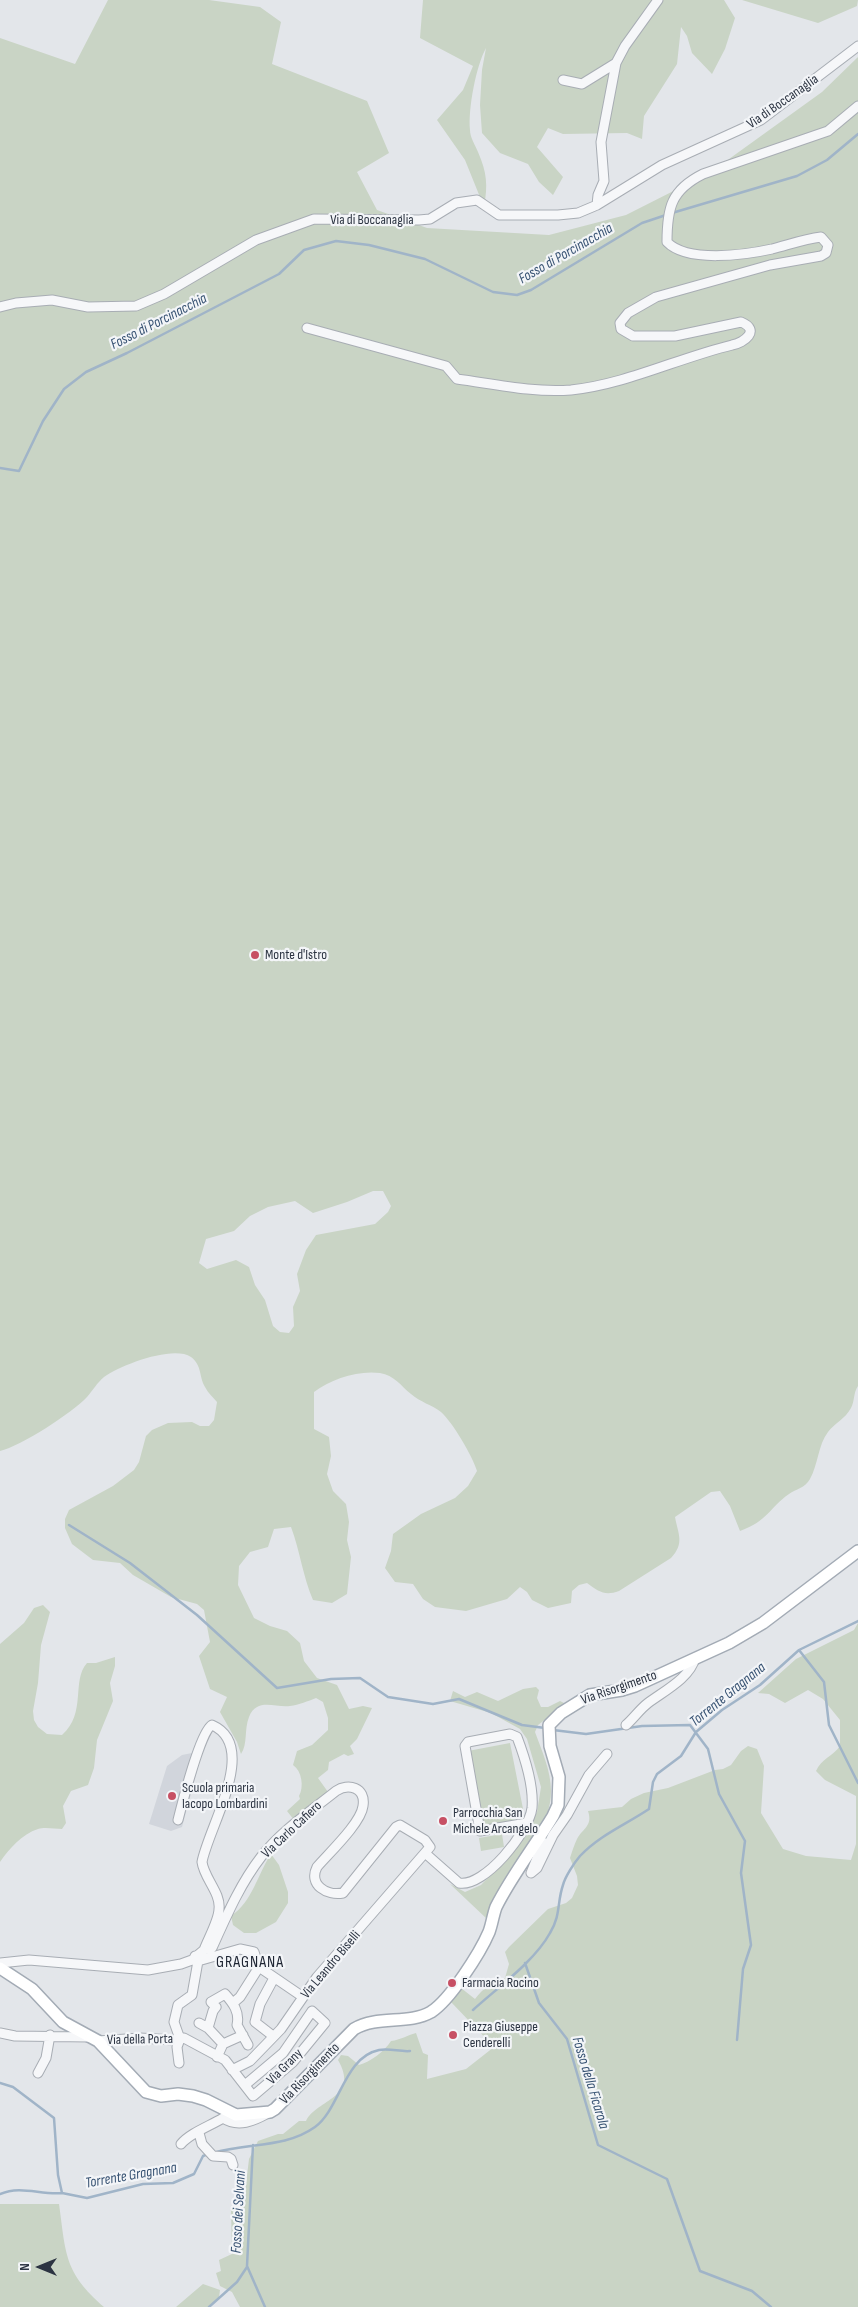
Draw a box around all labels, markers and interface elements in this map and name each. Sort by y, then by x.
street label: Via di Boccanaglia [744,71,822,133]
street label: Via di Boccanaglia [330,212,414,228]
water label: Fosso di Porcinacchia [516,220,616,288]
water label: Fosso di Porcinacchia [108,290,210,354]
place label: Monte d'Istro [265,947,327,963]
marker: Monte d'Istro [249,949,261,961]
water label: Torrente Gragnana [686,1659,770,1731]
street label: Via Risorgimento [579,1667,659,1709]
place label: Scuola primaria Iacopo Lombardini [182,1780,267,1812]
marker: Scuola primaria Iacopo Lombardini [166,1790,178,1802]
street label: Via Carlo Cafiero [258,1798,326,1862]
place label: Parrocchia San Michele Arcangelo [453,1805,538,1838]
marker: Parrocchia San Michele Arcangelo [437,1815,449,1827]
street label: Via Leandro Biselli [298,1927,364,2003]
district label: GRAGNANA [215,1953,285,1973]
place label: Farmacia Rocino [462,1975,539,1991]
marker: Farmacia Rocino [446,1977,458,1989]
place label: Piazza Giuseppe Cenderelli [463,2019,538,2052]
marker: Piazza Giuseppe Cenderelli [447,2029,459,2041]
street label: Via della Porta [107,2031,173,2049]
water label: Fosso della Ficarola [567,2035,613,2131]
street label: Via Risorgimento [277,2040,343,2108]
street label: Via Grany [263,2045,307,2089]
water label: Torrente Gragnana [84,2159,178,2193]
water label: Fosso dei Selvani [228,2170,250,2254]
north arrow [15,2242,65,2292]
text: N [16,2263,33,2271]

